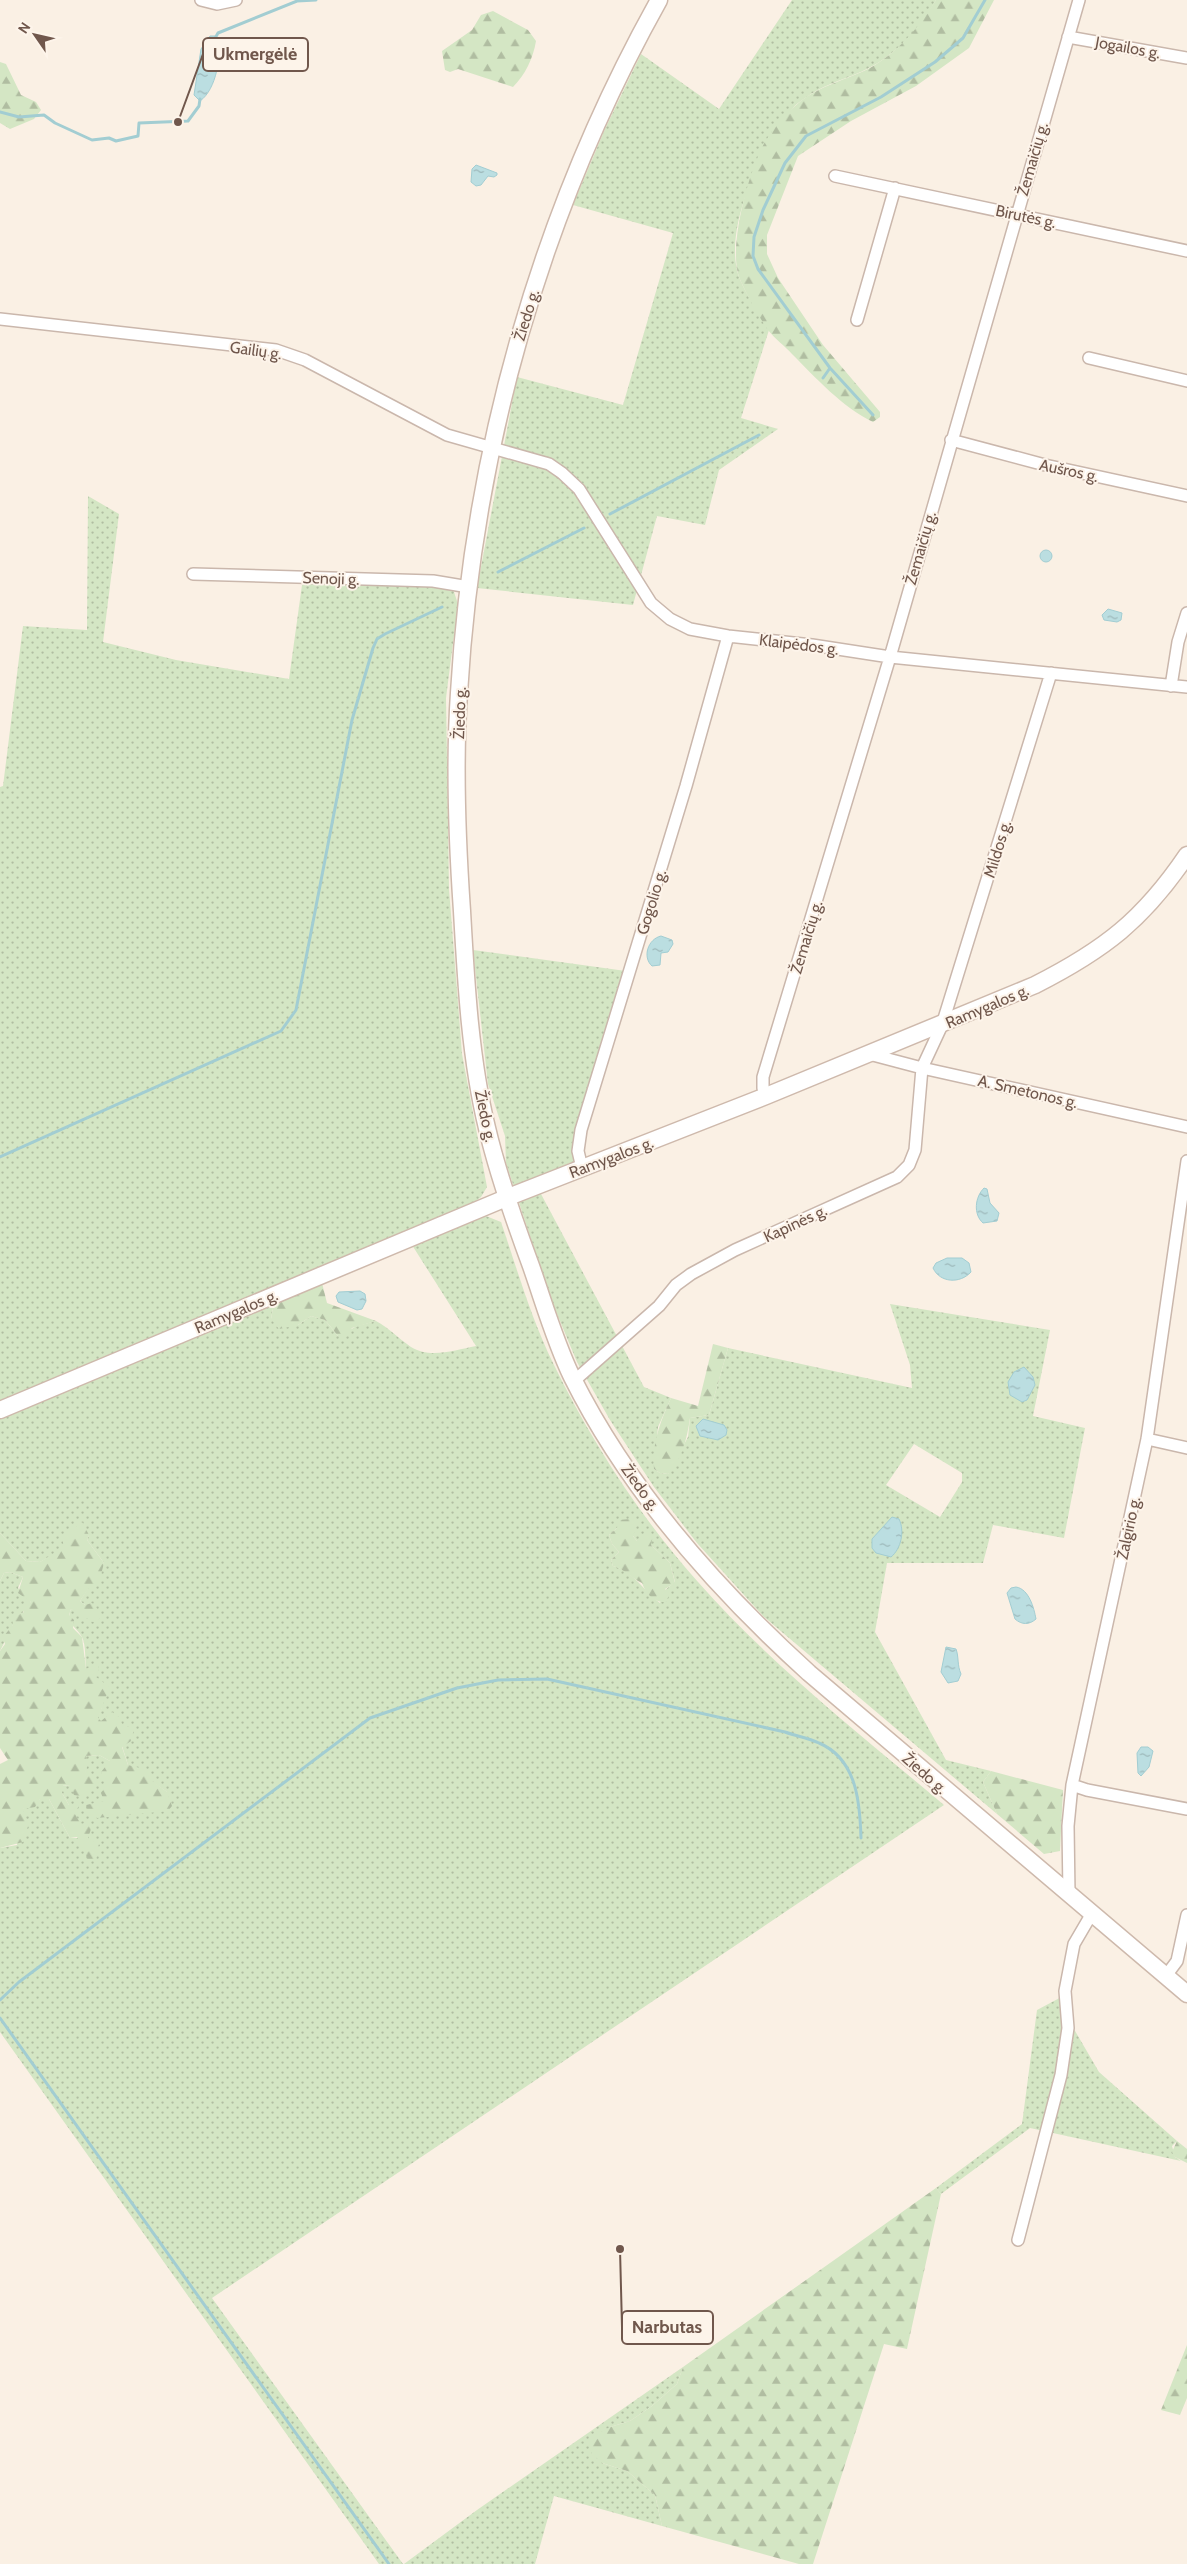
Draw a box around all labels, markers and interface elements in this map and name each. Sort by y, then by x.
north arrow [10,10,60,60]
text: N [14,19,34,37]
street label: Jogailos g. [1093,32,1162,63]
callout: Ukmergėlė [203,38,308,71]
text: Ukmergėlė [213,43,297,65]
street label: Žemaičių g. [1013,120,1052,198]
street label: Birutės g. [994,201,1058,232]
street label: Žiedo g. [510,287,543,343]
street label: Gailių g. [229,337,283,364]
street label: Aušros g. [1038,455,1100,486]
street label: Žemaičių g. [901,509,940,587]
street label: Senoji g. [302,568,360,589]
street label: Klaipėdos g. [758,630,840,659]
street label: Žiedo g. [449,686,470,740]
street label: Mildos g. [980,818,1015,880]
street label: Gogolio g. [633,867,670,937]
street label: Žemaičių g. [786,898,827,976]
street label: Ramygalos g. [943,980,1032,1033]
street label: A. Smetonos g. [976,1071,1080,1112]
street label: Žiedo g. [471,1088,500,1144]
street label: Ramygalos g. [566,1133,656,1182]
street label: Kapinės g. [761,1201,830,1246]
street label: Ramygalos g. [192,1285,281,1338]
street label: Žiedo g. [617,1460,664,1514]
street label: Žalgirio g. [1113,1495,1144,1561]
street label: Žiedo g. [898,1749,951,1798]
callout: Narbutas [622,2311,713,2344]
text: Narbutas [632,2316,703,2338]

